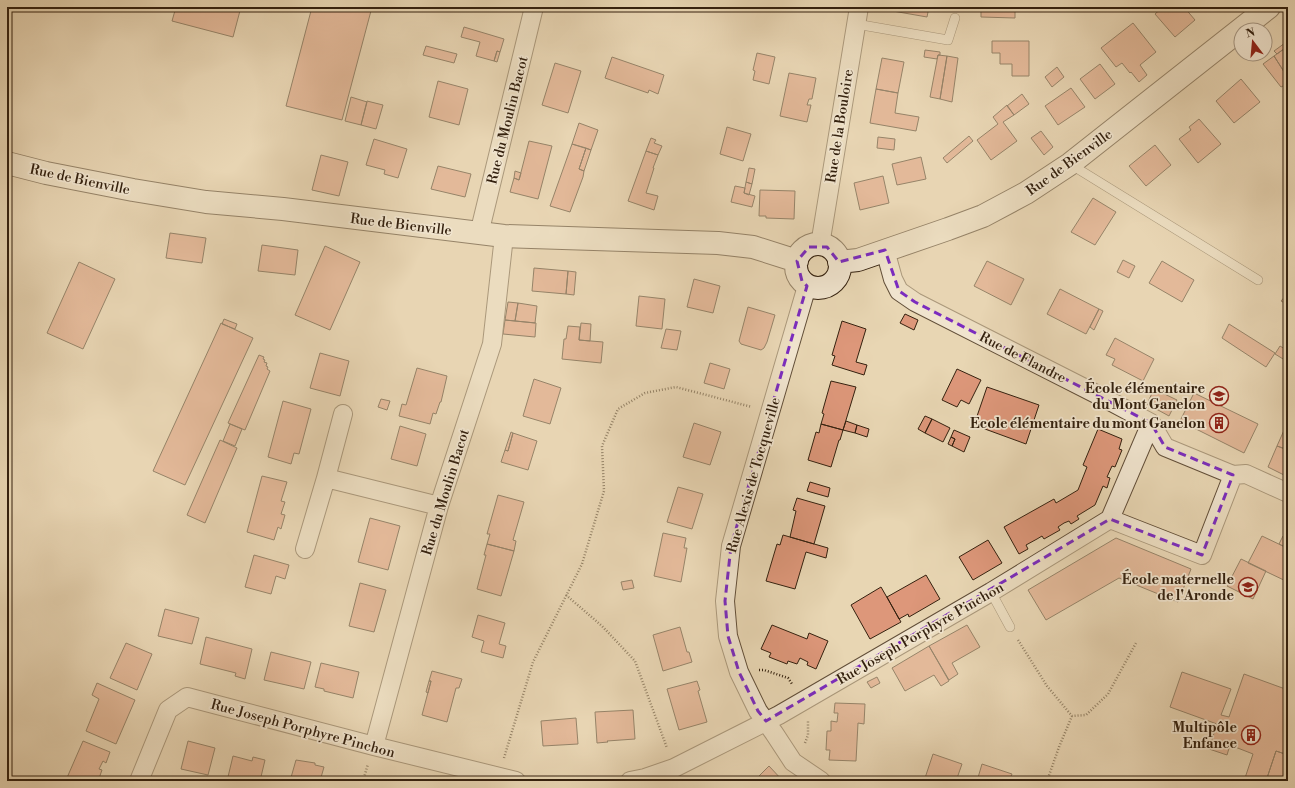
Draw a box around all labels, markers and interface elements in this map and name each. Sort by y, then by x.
north arrow [1233,22,1273,62]
text: N [1244,25,1257,41]
street label: Rue du Moulin Bacot [483,54,533,186]
street label: Rue de la Bouloire [822,68,858,184]
street label: Rue de Bienville [1023,125,1116,200]
street label: Rue de Bienville [28,161,132,199]
street label: Rue de Bienville [349,210,453,240]
street label: Rue de Flandre [976,328,1069,388]
place label: École élémentaire du Mont Ganelon [1085,378,1205,414]
school or university icon: École élémentaire du Mont Ganelon [1208,385,1230,407]
street label: Rue Alexis de Tocqueville [723,395,785,555]
building icon: Ecole élémentaire du mont Ganelon [1208,412,1230,434]
place label: Ecole élémentaire du mont Ganelon [970,415,1205,433]
street label: Rue du Moulin Bacot [418,427,474,558]
place label: École maternelle de l'Aronde [1122,569,1234,605]
school or university icon: École maternelle de l'Aronde [1237,576,1259,598]
street label: Rue Joseph Porphyre Pinchon [834,578,1008,689]
street label: Rue Joseph Porphyre Pinchon [209,696,397,762]
place label: Multipôle Enfance [1172,719,1237,753]
building icon: Multipôle Enfance [1240,724,1262,746]

